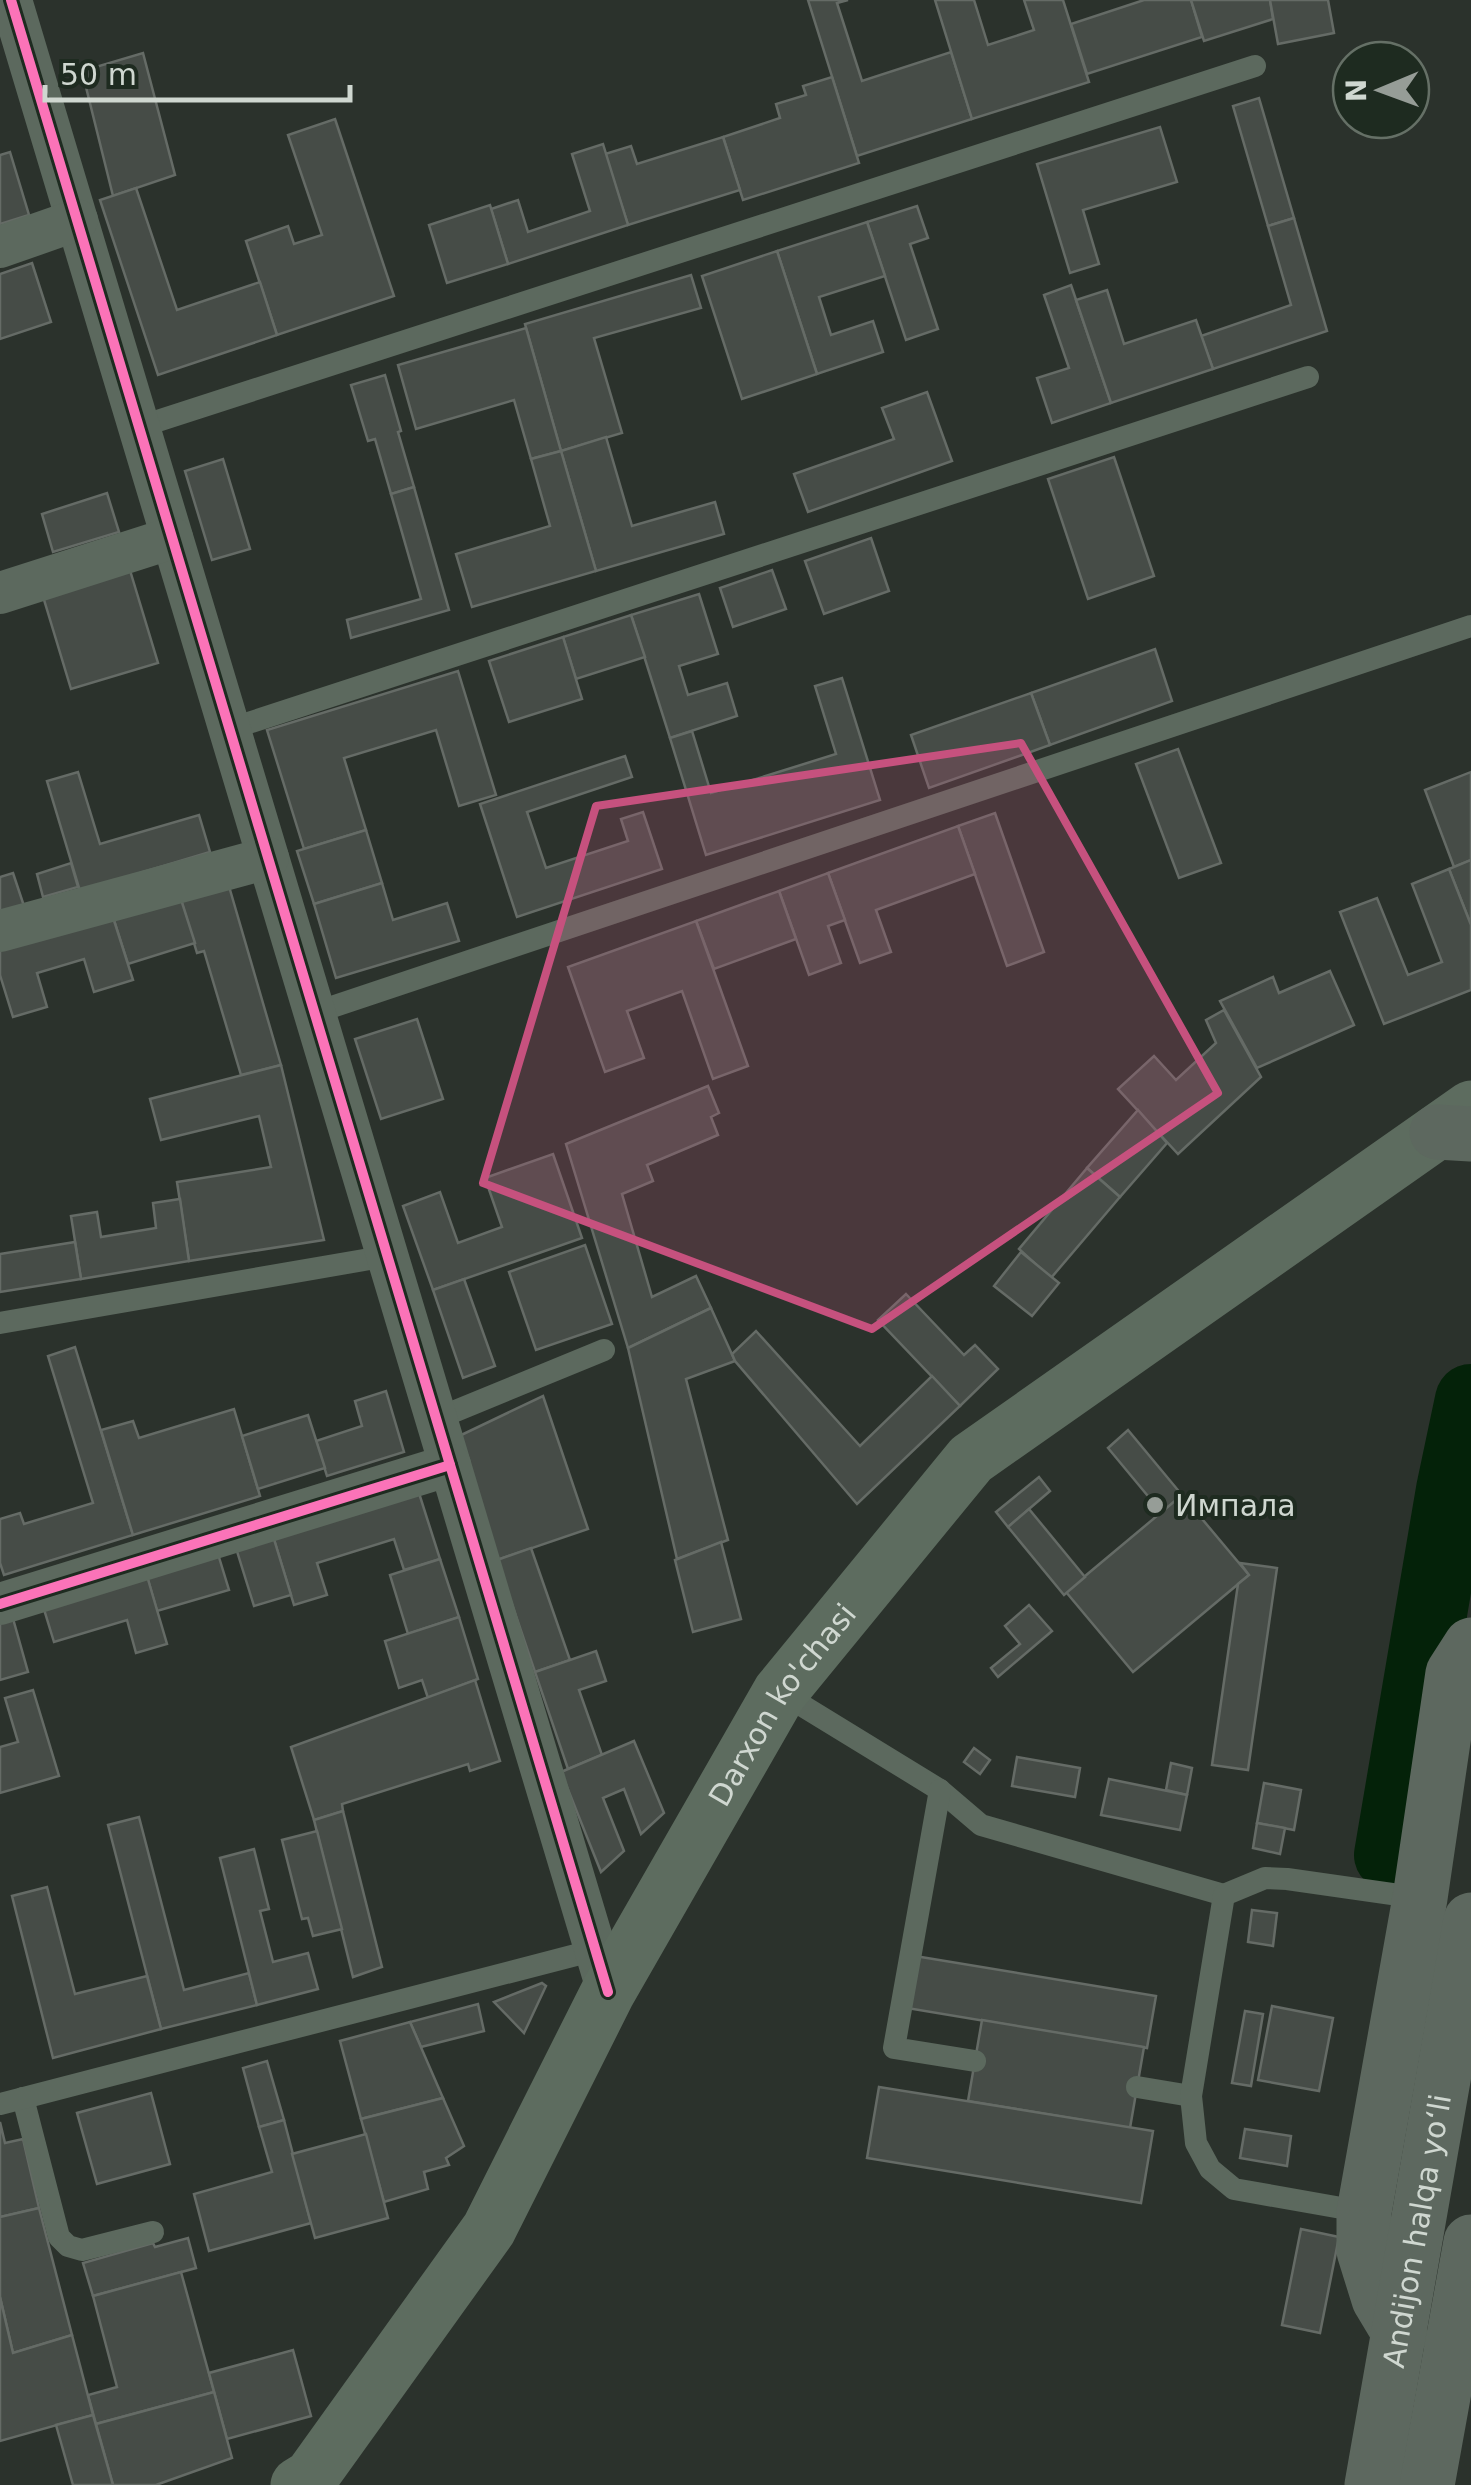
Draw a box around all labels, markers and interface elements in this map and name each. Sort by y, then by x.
scale bar [45,40,350,102]
north arrow [1331,40,1431,140]
text: 50 m [60,57,137,92]
text: N [1340,78,1373,102]
place label: Импала [1175,1488,1296,1523]
marker: Импала [1144,1494,1166,1516]
street label: Darxon ko'chasi [701,1596,863,1812]
street label: Andijon halqa yo‘li [1375,2091,1458,2370]

